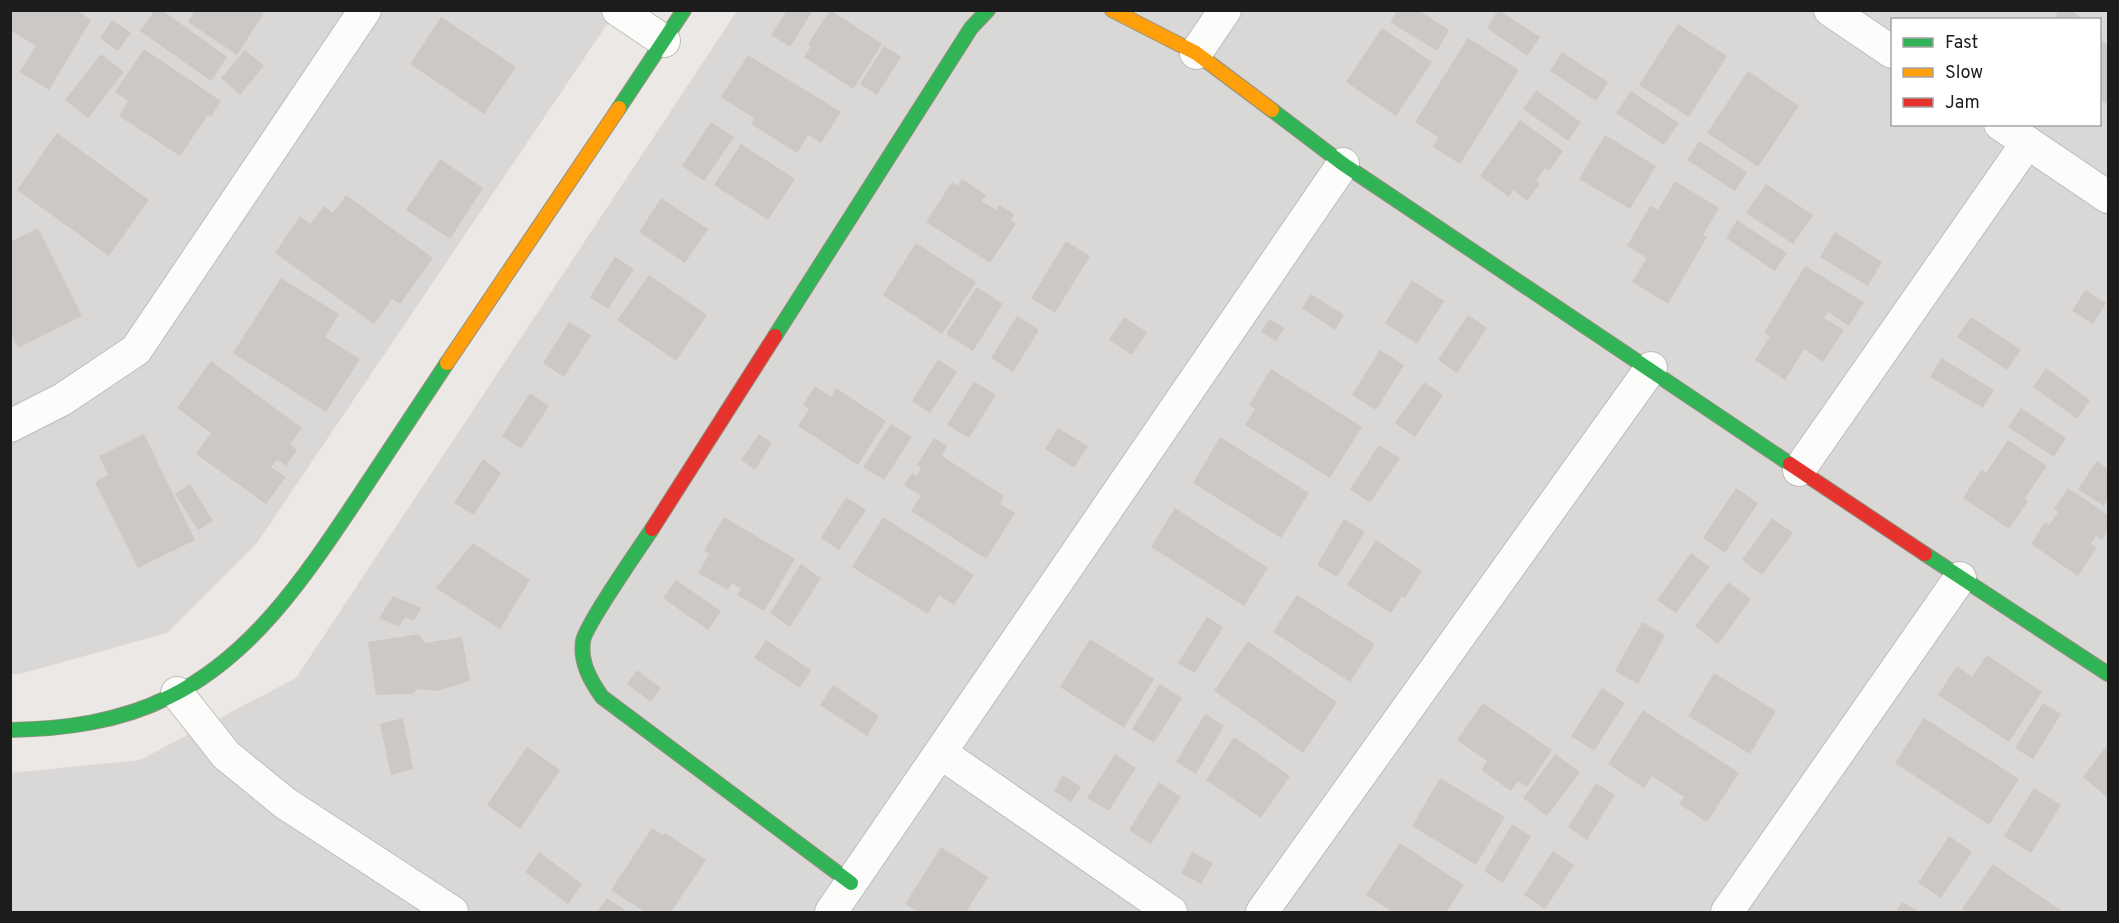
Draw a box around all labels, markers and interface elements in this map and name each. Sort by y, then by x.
legend [1891,18,2101,126]
text: Fast [1945,32,1978,55]
text: Slow [1945,62,1983,85]
text: Jam [1945,92,1980,115]

